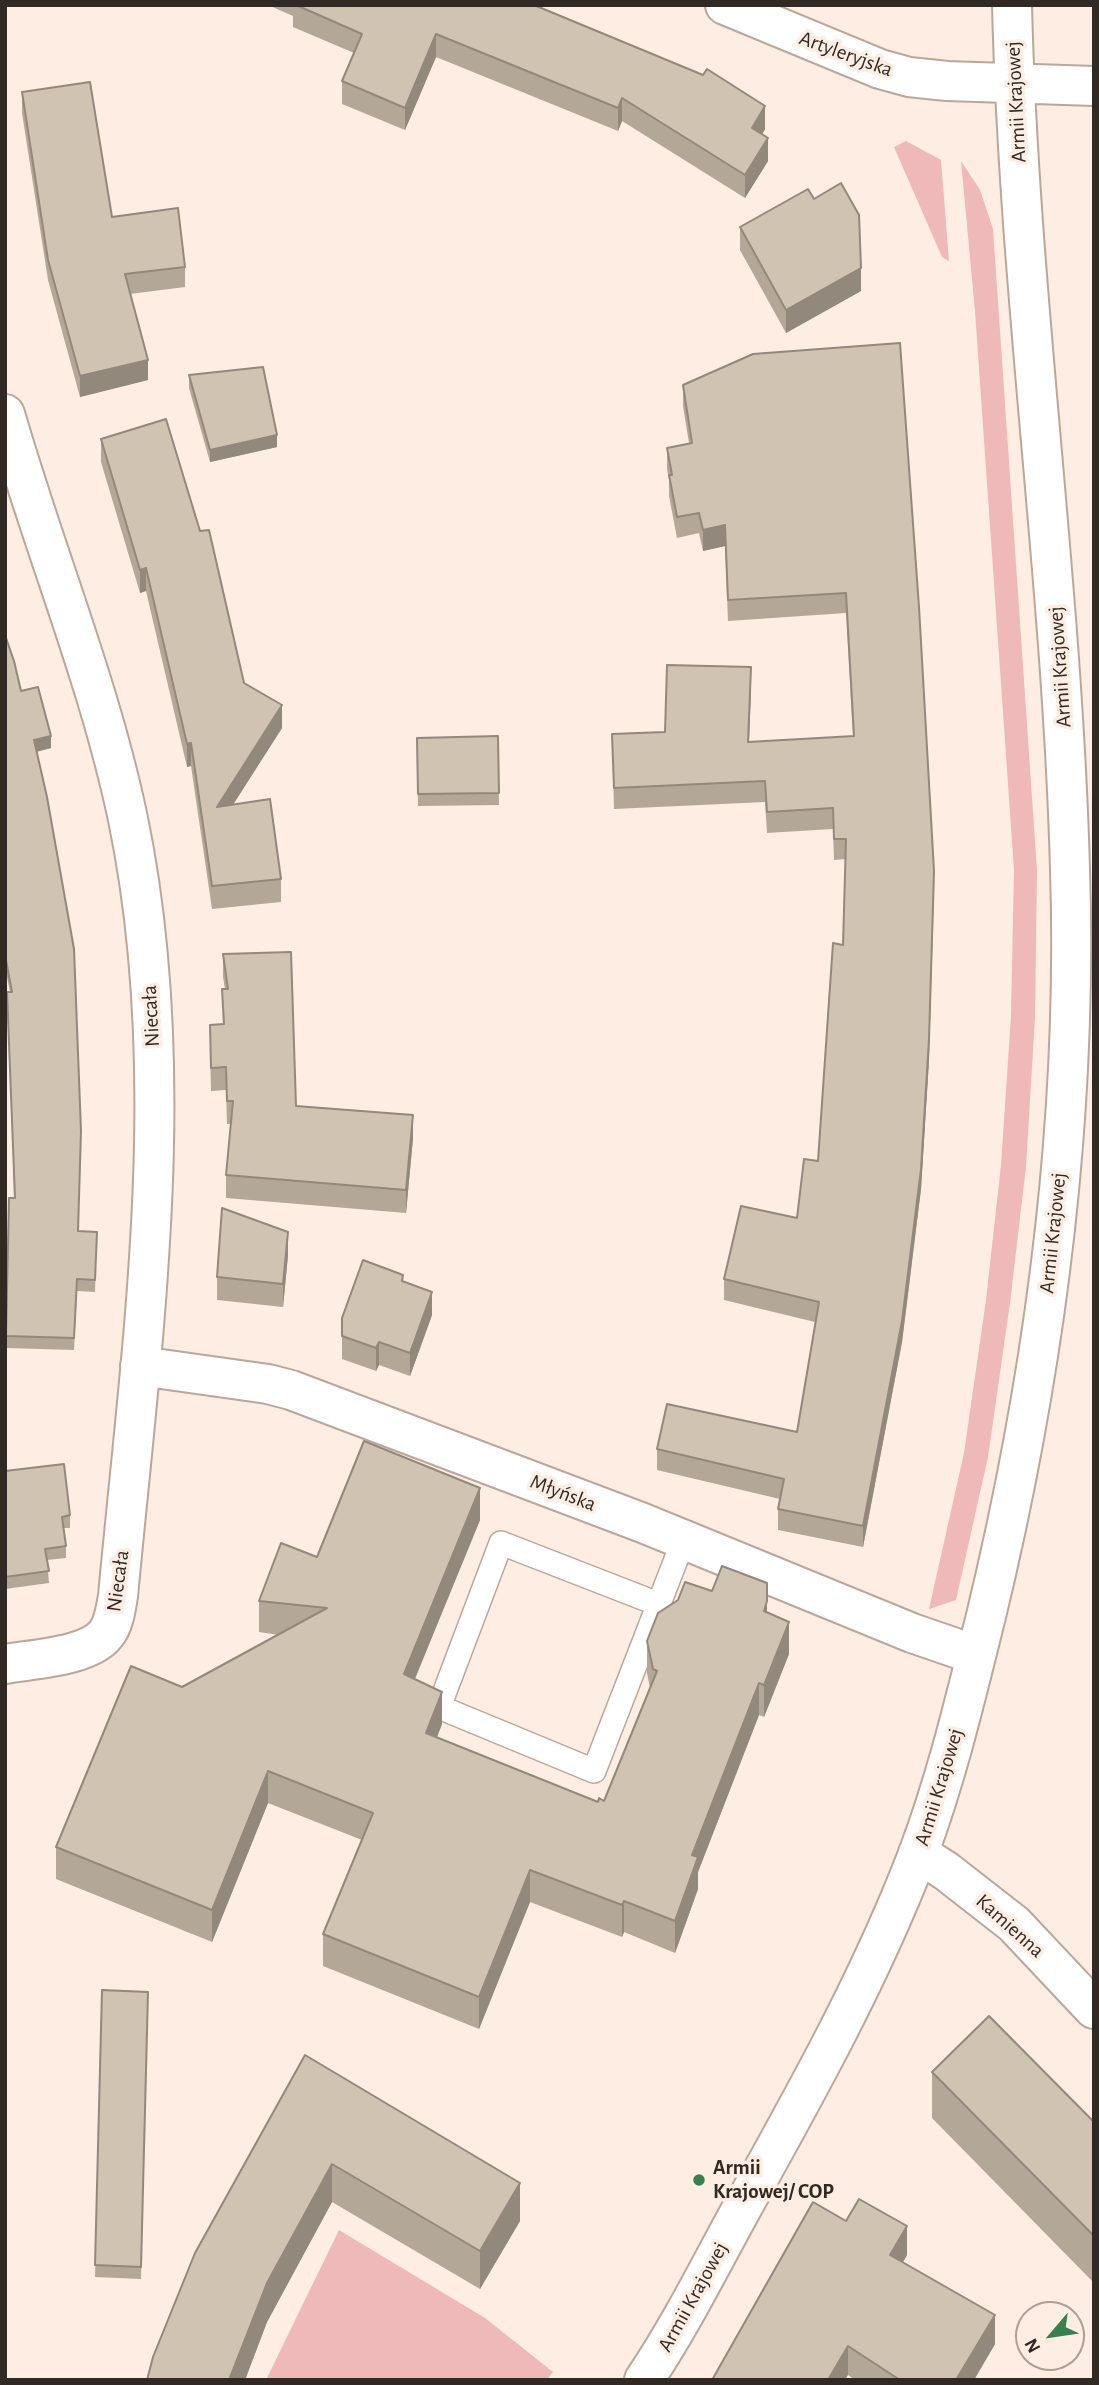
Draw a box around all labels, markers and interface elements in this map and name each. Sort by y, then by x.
street label: Artyleryjska [796,25,896,83]
street label: Armii Krajowej [1000,41,1032,163]
street label: Armii Krajowej [1043,606,1077,728]
street label: Niecała [137,984,165,1048]
street label: Armii Krajowej [1034,1171,1072,1295]
street label: Młyńska [527,1469,599,1517]
street label: Niecała [101,1549,135,1613]
street label: Armii Krajowej [909,1725,969,1849]
street label: Kamienna [971,1889,1049,1963]
place label: Armii Krajowej/ COP [713,2155,834,2205]
marker: Armii Krajowej/ COP [691,2172,707,2188]
street label: Armii Krajowej [653,2238,733,2356]
north arrow [1015,2301,1085,2371]
text: N [1021,2335,1044,2356]

